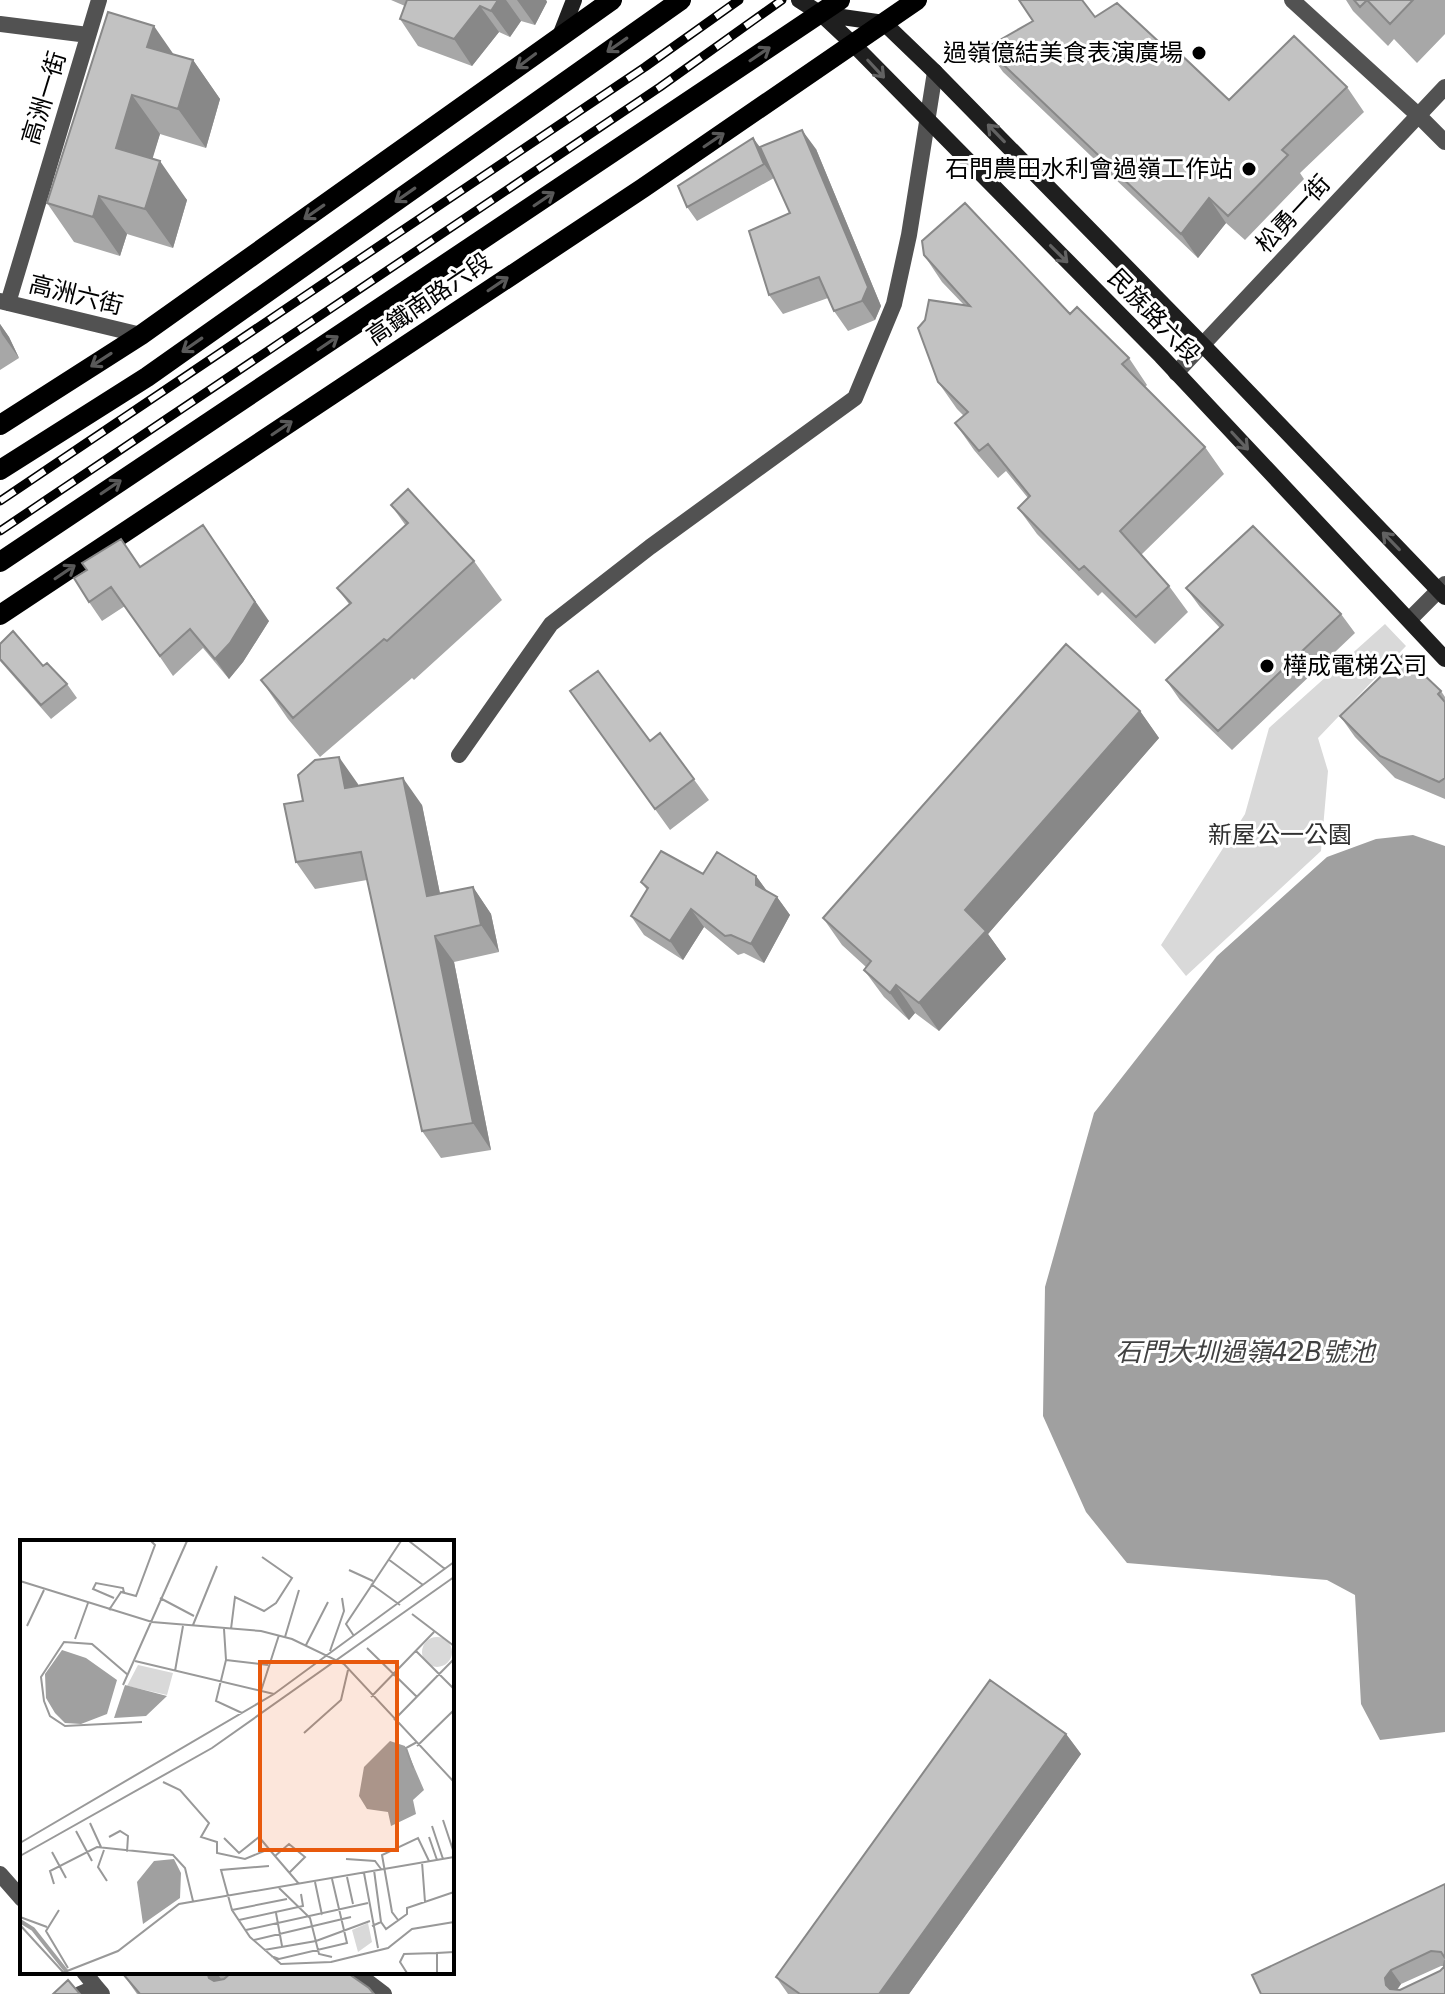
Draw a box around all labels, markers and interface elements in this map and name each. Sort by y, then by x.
one-way arrow [607,37,629,53]
place label: 過嶺億結美食表演廣場 [943,39,1183,67]
marker: 過嶺億結美食表演廣場 [1190,44,1208,62]
one-way arrow [749,46,771,62]
street label: 高洲一街 [17,48,71,148]
one-way arrow [516,53,537,70]
one-way arrow [866,59,885,79]
one-way arrow [986,123,1005,143]
one-way arrow [703,132,725,148]
place label: 石門農田水利會過嶺工作站 [945,155,1233,183]
marker: 石門農田水利會過嶺工作站 [1240,160,1258,178]
street label: 松勇一街 [1250,169,1336,259]
one-way arrow [394,187,416,203]
one-way arrow [532,190,555,206]
one-way arrow [304,203,325,220]
one-way arrow [1049,244,1068,263]
street label: 高鐵南路六段 [361,247,497,351]
street label: 民族路六段 [1102,263,1206,369]
street label: 高洲六街 [26,270,126,320]
one-way arrow [487,276,509,293]
one-way arrow [316,335,338,351]
one-way arrow [182,337,204,353]
one-way arrow [90,352,112,369]
one-way arrow [270,420,292,437]
one-way arrow [1230,430,1248,450]
one-way arrow [100,479,122,495]
one-way arrow [1383,531,1401,551]
one-way arrow [53,564,76,580]
place label: 樺成電梯公司 [1283,652,1427,680]
marker: 樺成電梯公司 [1258,657,1276,675]
park label: 新屋公一公園 [1208,821,1352,849]
water label: 石門大圳過嶺42B號池 [1116,1337,1377,1367]
inset map [20,1540,454,1974]

